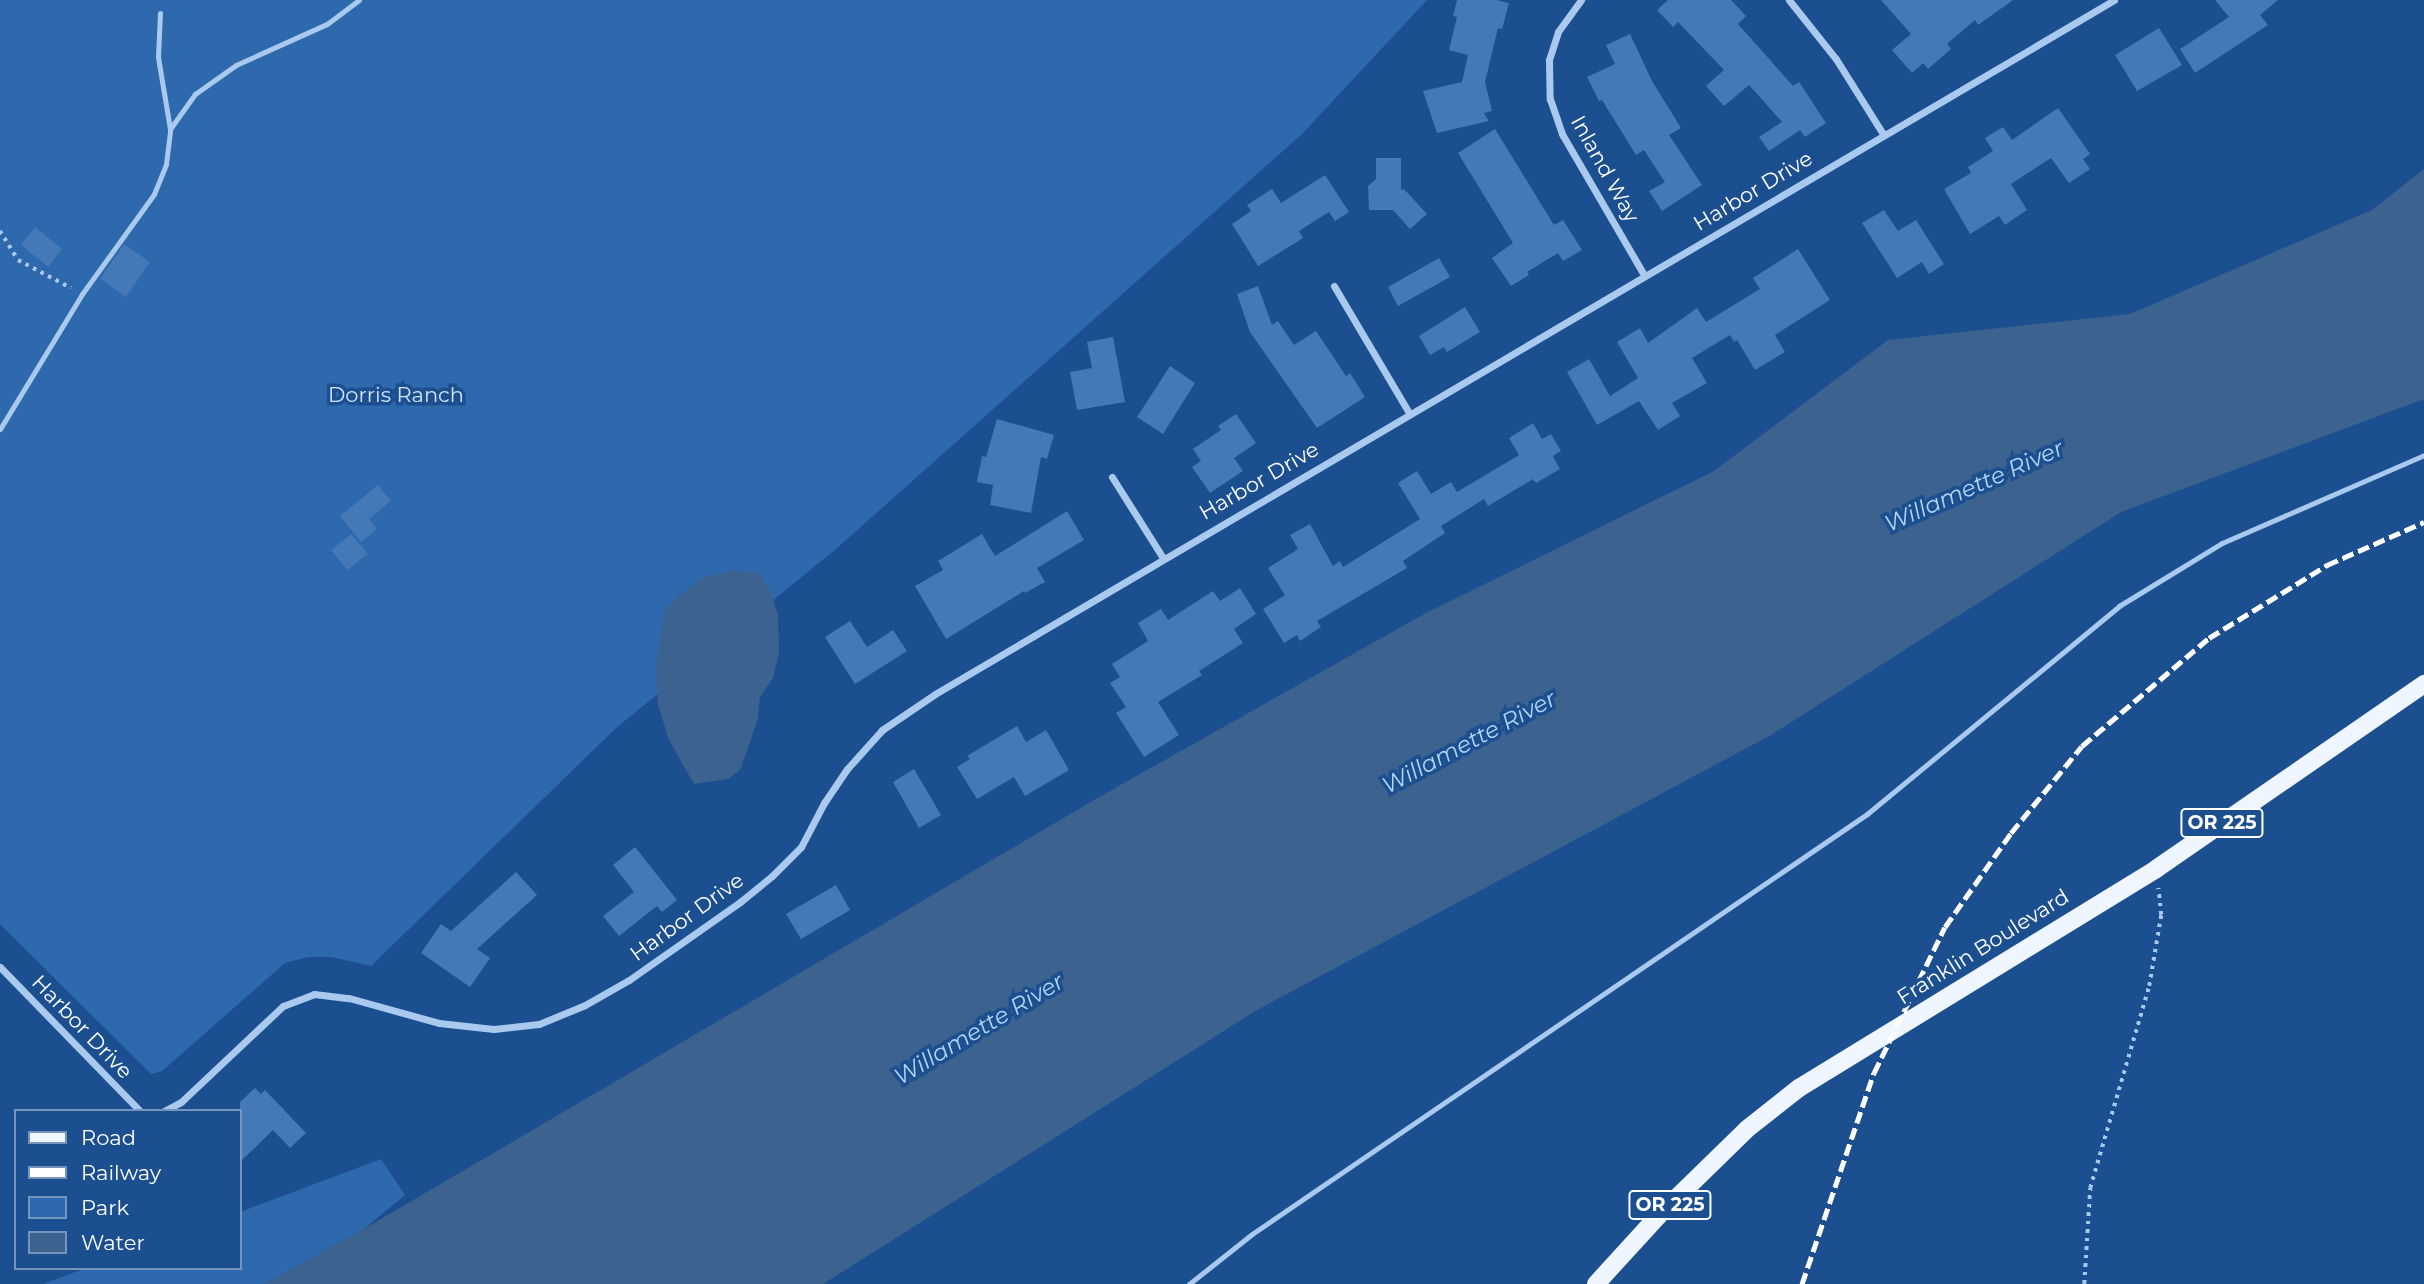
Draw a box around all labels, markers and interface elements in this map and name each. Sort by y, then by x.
street label: Inland Way [1565,111,1645,227]
street label: Harbor Drive [1689,146,1817,236]
park label: Dorris Ranch [328,382,464,408]
water label: Willamette River [1880,434,2068,538]
street label: Harbor Drive [1195,437,1323,525]
water label: Willamette River [1377,684,1561,800]
road number: OR 225 [2180,808,2264,838]
street label: Harbor Drive [625,867,749,967]
street label: Franklin Boulevard [1892,884,2074,1010]
water label: Willamette River [889,967,1069,1091]
street label: Harbor Drive [26,970,138,1084]
legend [14,1109,242,1270]
text: Road [81,1125,136,1150]
text: Railway [81,1160,161,1185]
road number: OR 225 [1628,1190,1712,1220]
text: Park [81,1195,129,1220]
text: Water [81,1230,145,1255]

